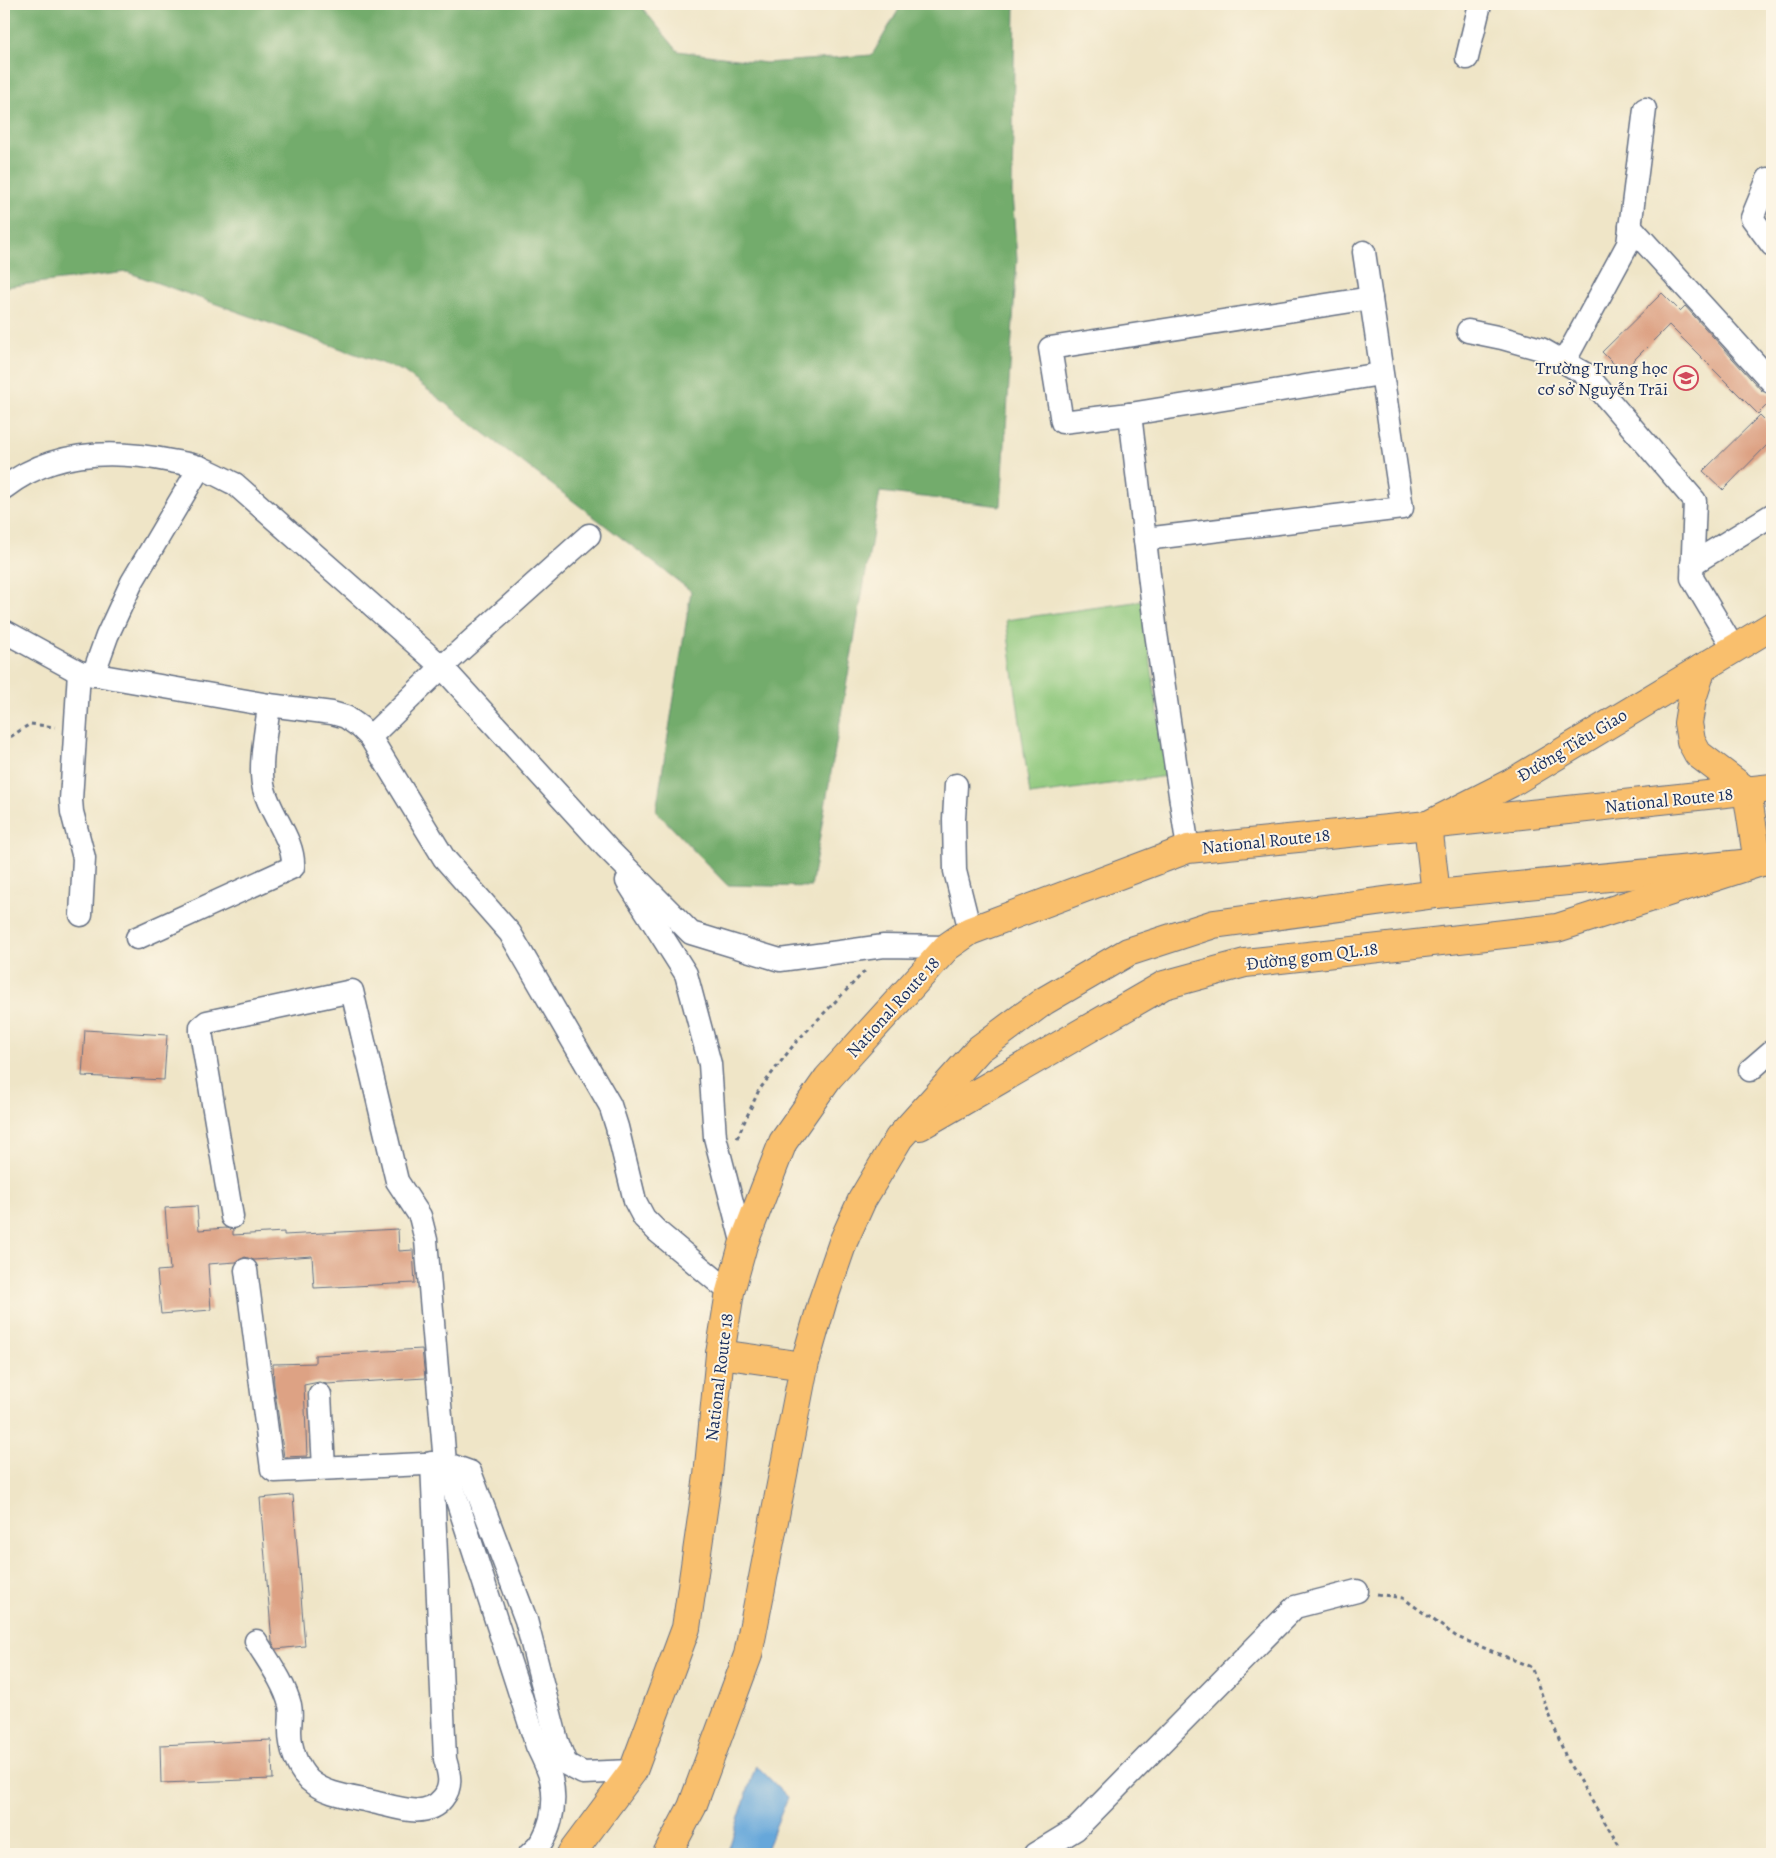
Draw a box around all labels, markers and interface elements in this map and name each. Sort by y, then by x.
place label: Trường Trung học cơ sở Nguyễn Trãi [1536,356,1668,401]
school or university icon: Trường Trung học cơ sở Nguyễn Trãi [1673,365,1699,391]
street label: Đường Tiêu Giao [1513,703,1631,787]
street label: National Route 18 [1604,781,1734,819]
street label: National Route 18 [1201,822,1331,860]
street label: Đường gom QL.18 [1244,936,1380,976]
street label: National Route 18 [841,951,945,1063]
street label: National Route 18 [699,1312,739,1442]

